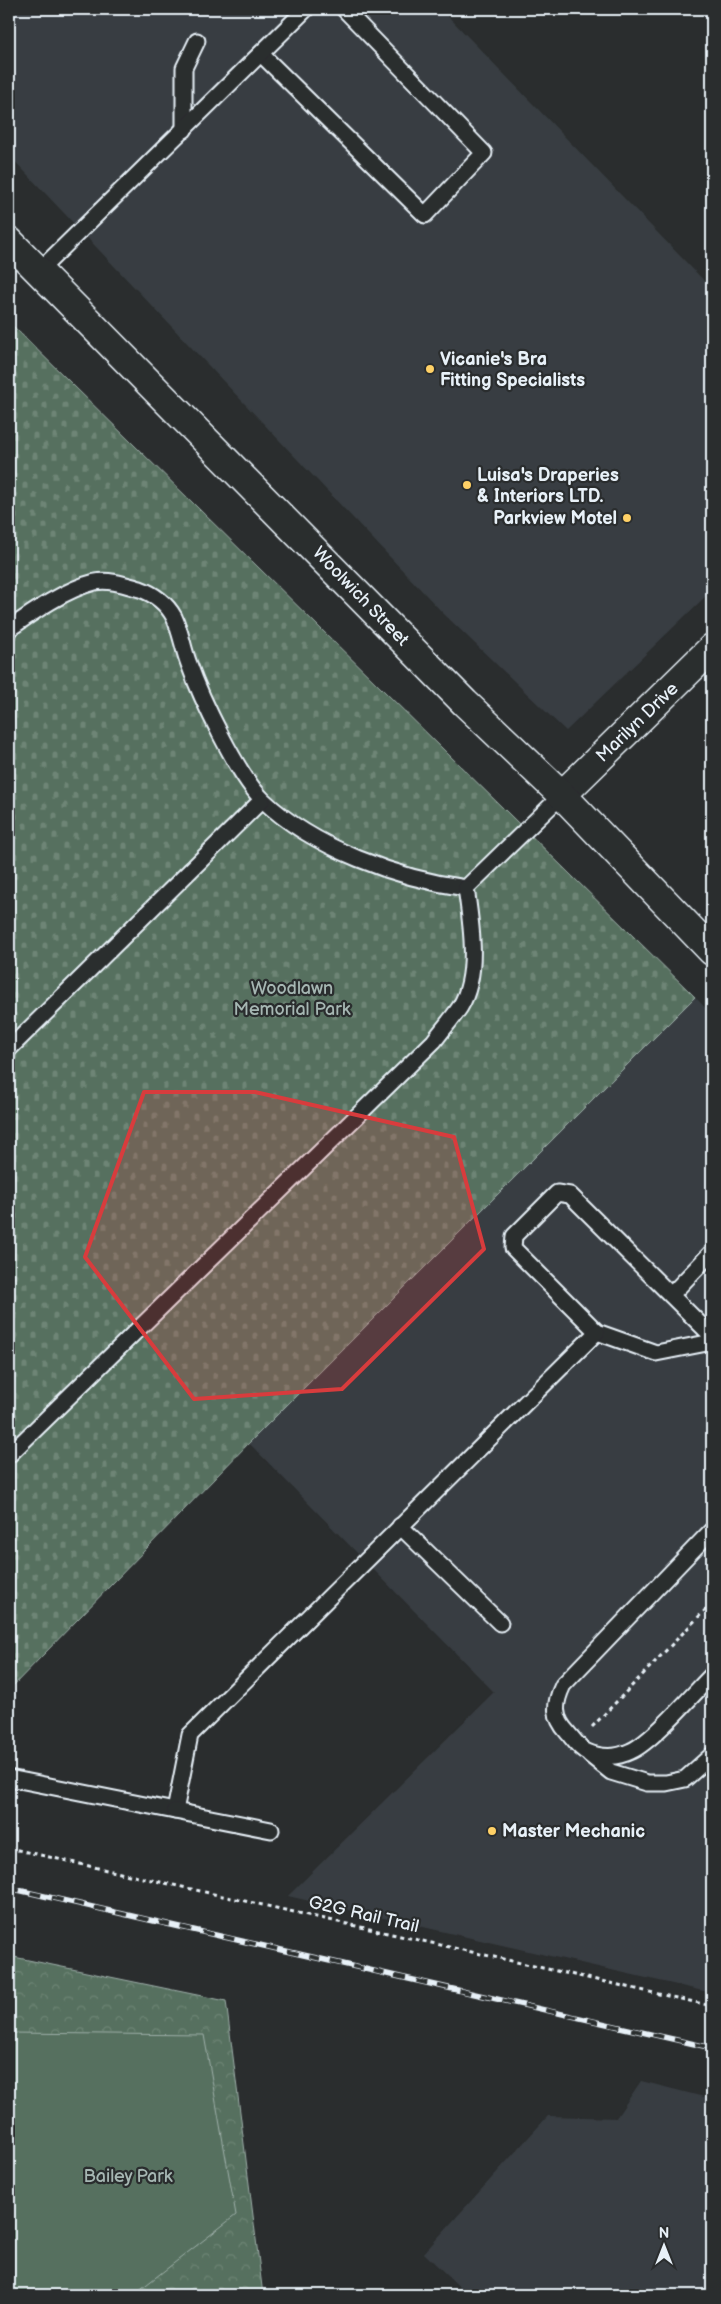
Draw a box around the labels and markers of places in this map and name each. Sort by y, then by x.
place label: Vicanie's Bra Fitting Specialists [440,349,585,391]
marker: Vicanie's Bra Fitting Specialists [424,363,436,375]
place label: Luisa's Draperies & Interiors LTD. [477,465,619,507]
marker: Luisa's Draperies & Interiors LTD. [461,479,473,491]
place label: Parkview Motel [493,508,617,529]
marker: Parkview Motel [621,512,633,524]
place label: Master Mechanic [502,1821,645,1842]
marker: Master Mechanic [486,1825,498,1837]

